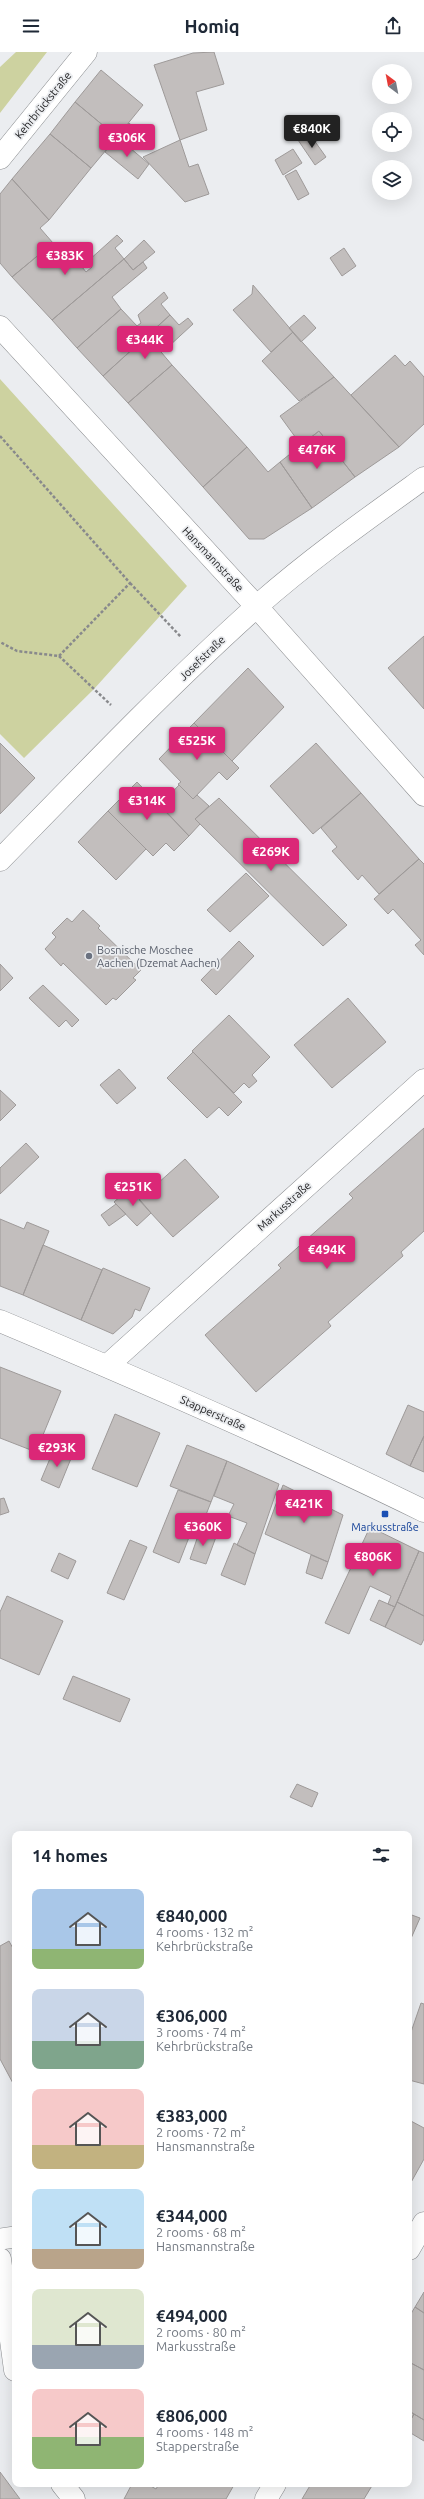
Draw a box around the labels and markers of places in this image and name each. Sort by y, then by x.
pin: €840K [284,115,340,149]
pin: €306K [99,124,155,158]
pin: €383K [37,242,93,276]
pin: €344K [117,326,173,360]
pin: €476K [289,436,345,470]
pin: €525K [169,727,225,761]
pin: €314K [119,787,175,821]
pin: €269K [243,838,299,872]
place label: Bosnische Moschee Aachen (Dzemat Aachen) [97,944,220,970]
marker: Bosnische Moschee Aachen (Dzemat Aachen) [84,951,94,961]
pin: €251K [105,1173,161,1207]
pin: €494K [299,1236,355,1270]
pin: €293K [29,1434,85,1468]
pin: €421K [276,1490,332,1524]
marker: Markusstraße [380,1509,390,1519]
pin: €360K [175,1513,231,1547]
place label: Markusstraße [351,1521,419,1533]
pin: €806K [345,1543,401,1577]

